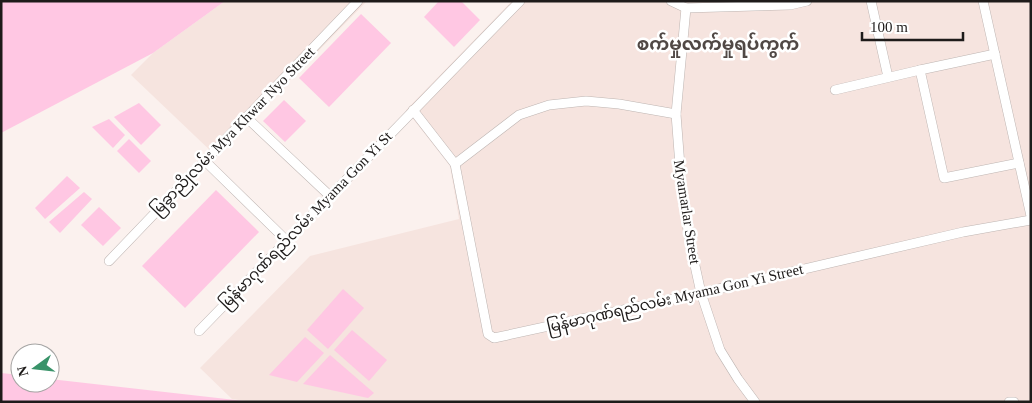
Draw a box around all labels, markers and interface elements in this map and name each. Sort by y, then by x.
scale bar [862,10,963,42]
text: 100 m [870,19,908,35]
district label: စက်မှုလက်မှုရပ်ကွက် [637,32,799,58]
street label: မြခွာညိုလမ်း Mya Khwar Nyo Street [147,42,321,221]
street label: မြန်မာဂုဏ်ရည်လမ်း Myama Gon Yi St [215,126,399,315]
street label: Myamarlar Street [671,159,703,266]
street label: မြန်မာဂုဏ်ရည်လမ်း Myama Gon Yi Street [545,259,806,339]
north arrow [10,343,60,393]
text: N [14,364,31,378]

